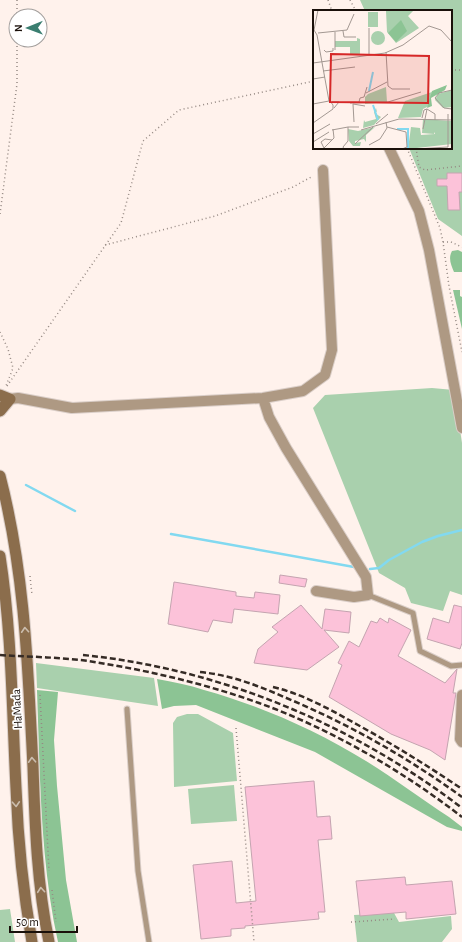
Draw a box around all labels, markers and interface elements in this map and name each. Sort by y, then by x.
north arrow [8,8,48,48]
inset map [313,10,452,149]
text: N [13,24,24,32]
one-way arrow [20,627,29,633]
street label: HaMada [10,688,24,729]
one-way arrow [28,757,37,763]
one-way arrow [12,801,21,807]
one-way arrow [37,887,46,893]
scale bar [10,908,77,934]
text: 50 m [16,916,39,928]

